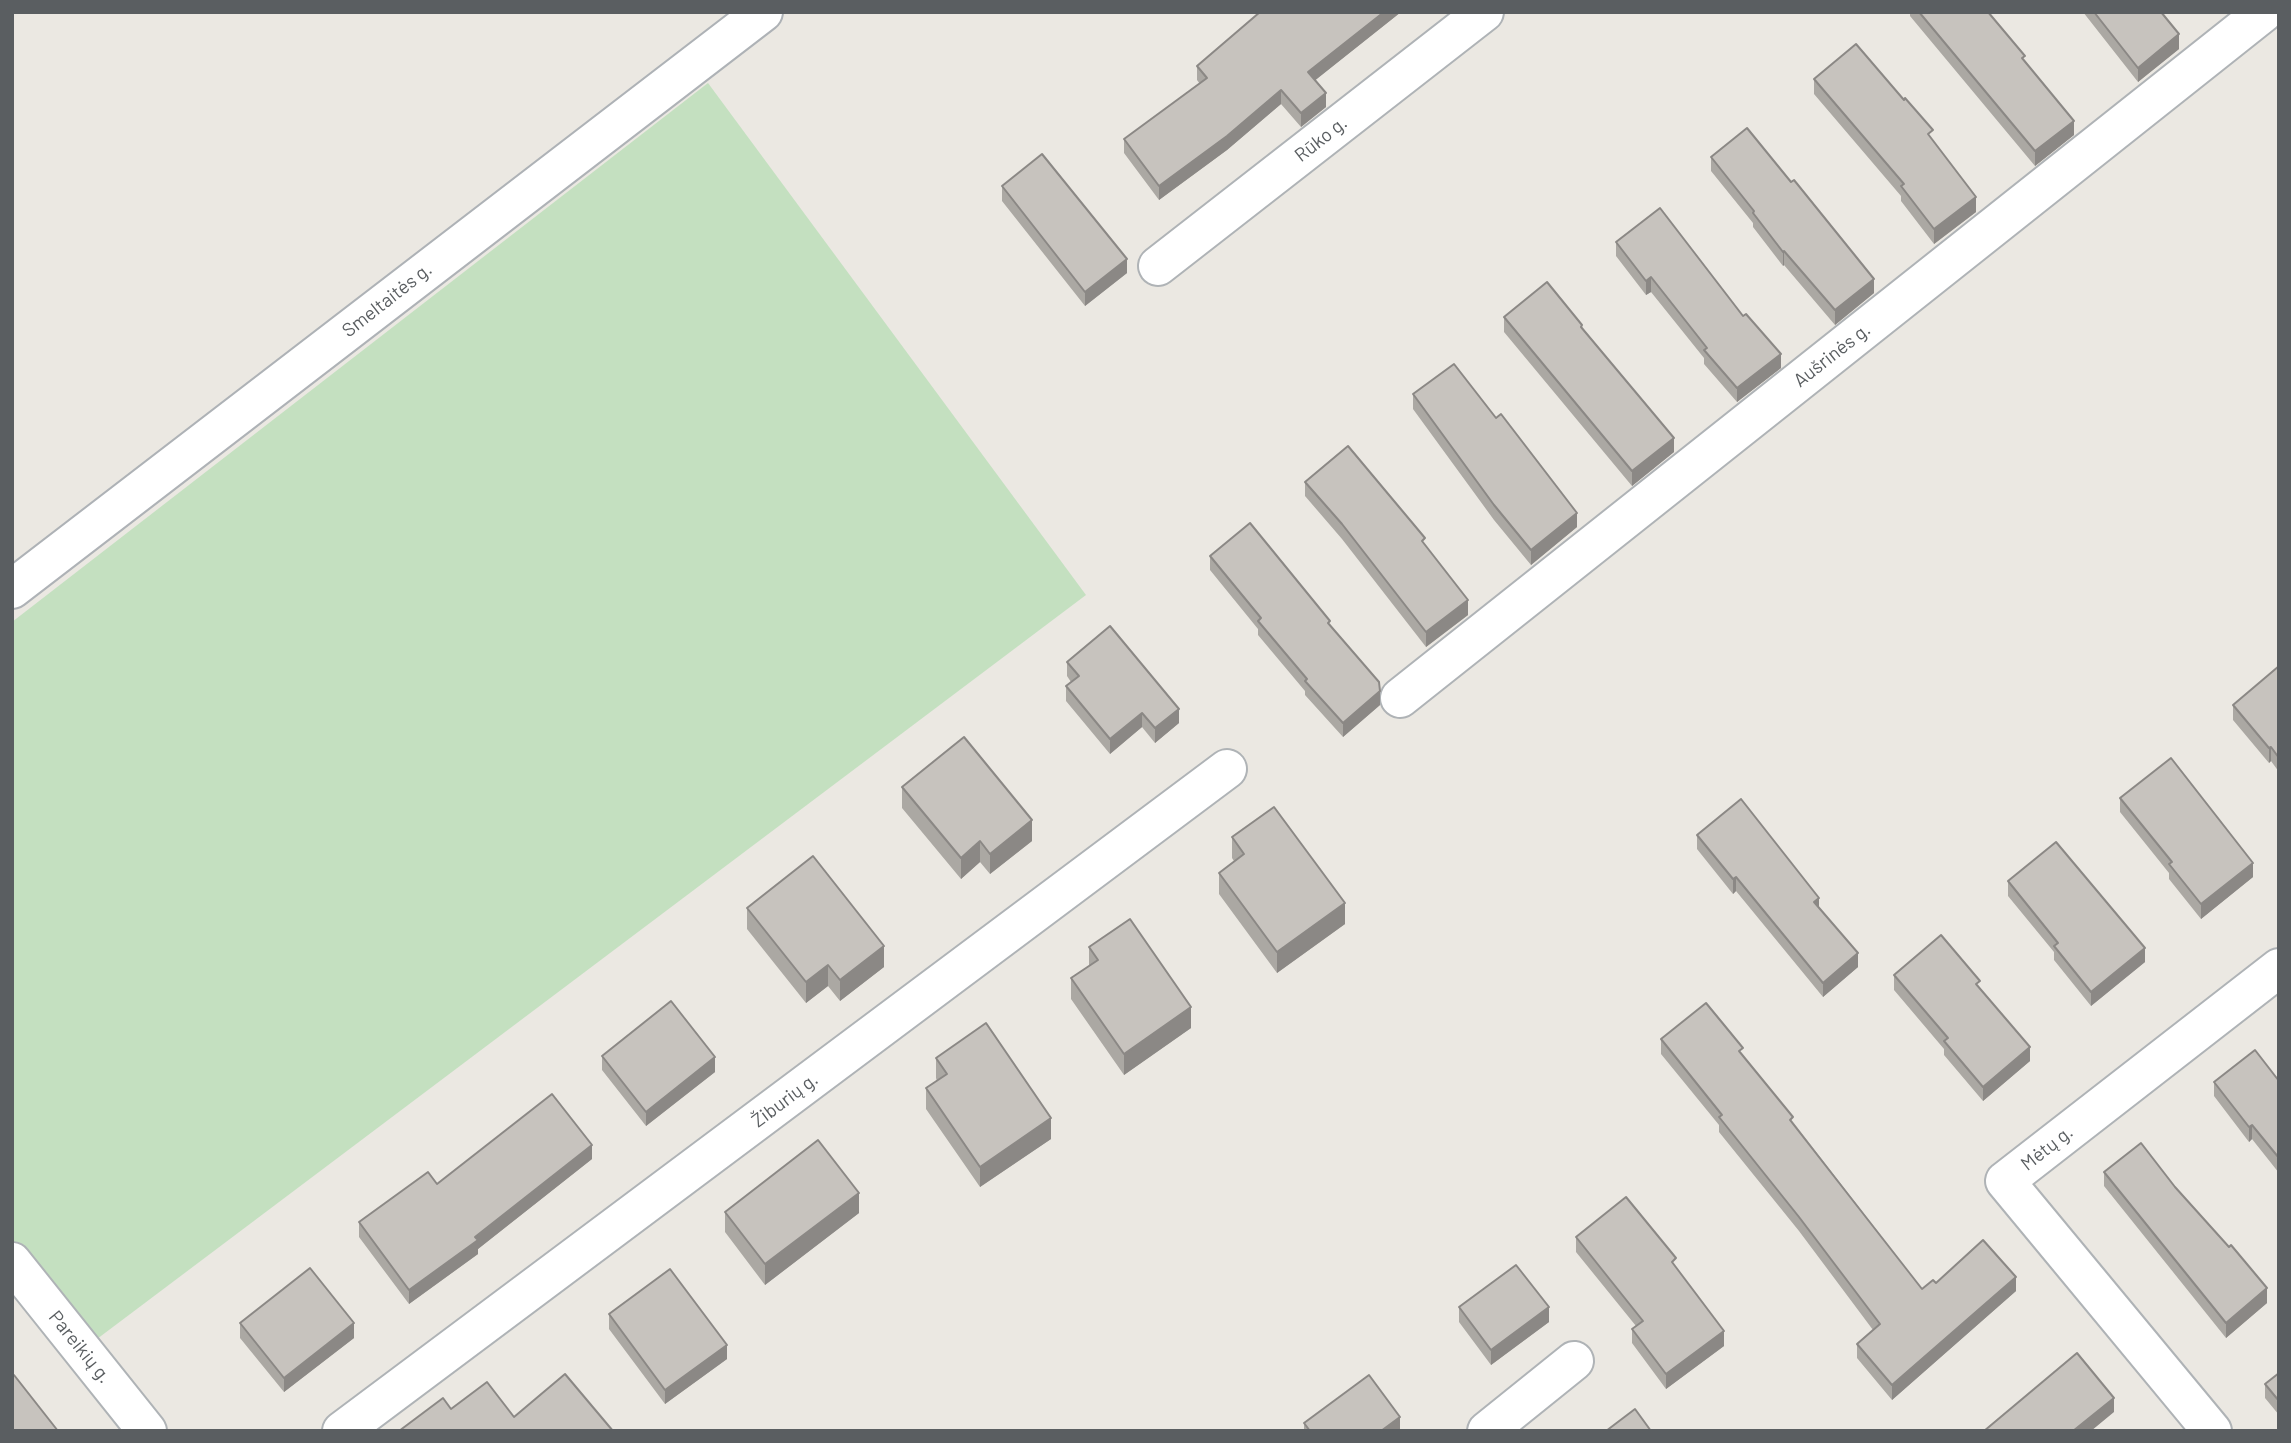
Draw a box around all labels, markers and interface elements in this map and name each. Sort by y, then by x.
street label: Rūko g. [1290,111,1352,167]
street label: Smeltaitės g. [338,258,436,342]
street label: Aušrinės g. [1789,318,1875,392]
street label: Žiburių g. [747,1068,823,1132]
street label: Mėtų g. [2016,1121,2078,1175]
street label: Pareikių g. [44,1306,116,1388]

